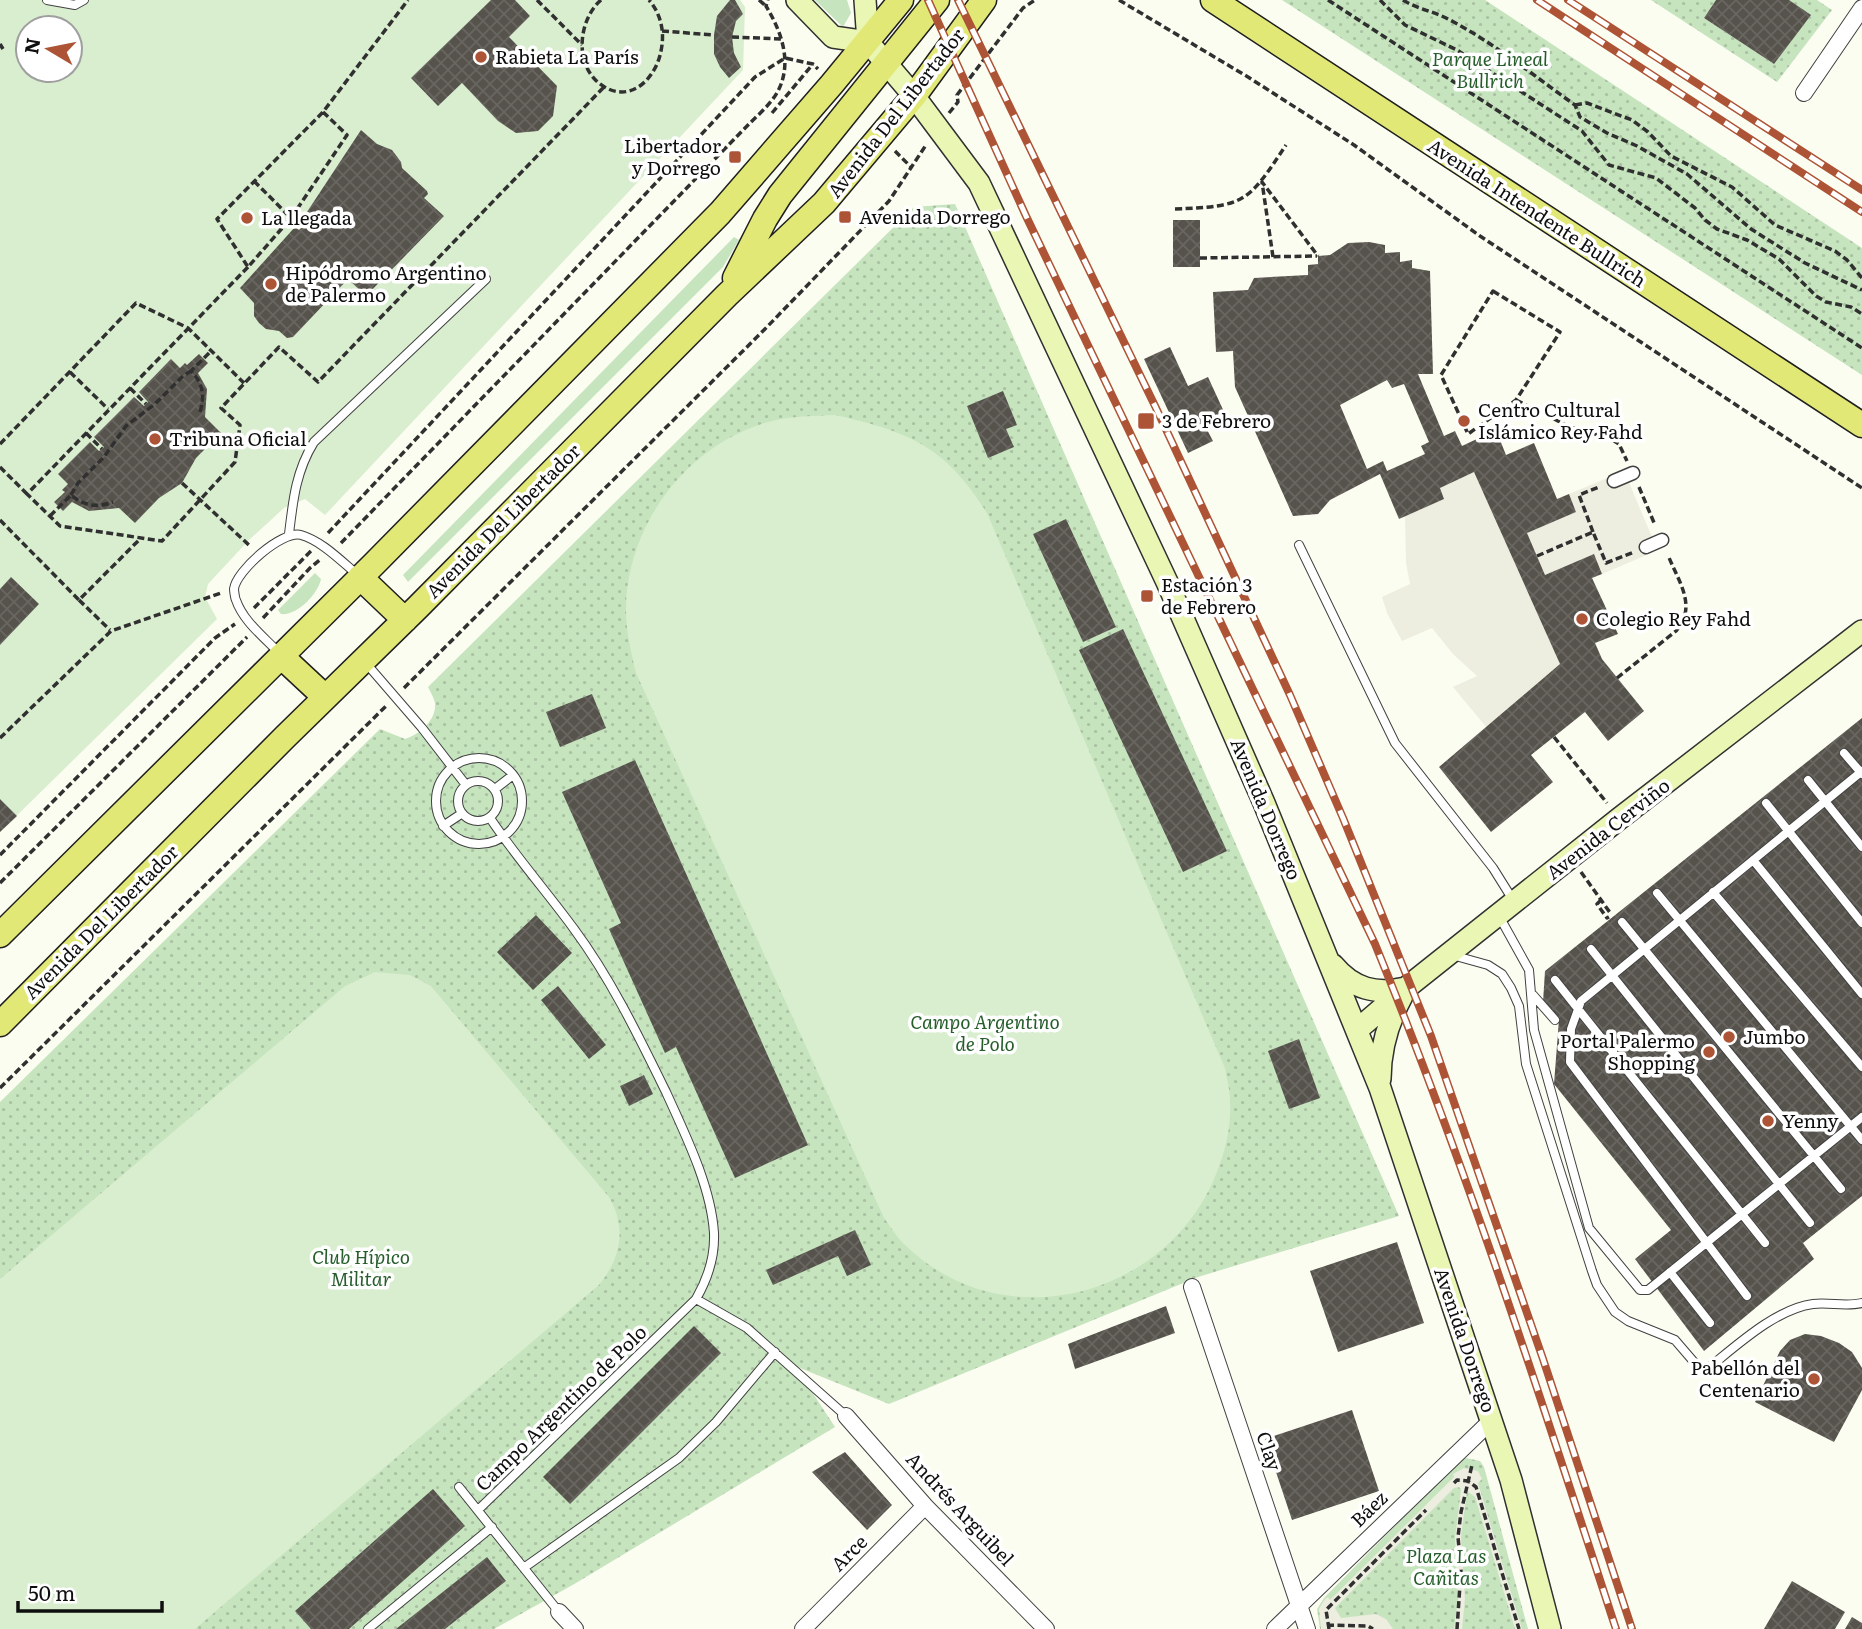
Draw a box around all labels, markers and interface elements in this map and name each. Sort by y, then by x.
north arrow [14,14,84,84]
street label: Avenida Del Libertador [820,22,971,203]
text: N [16,36,46,56]
place label: Rabieta La París [495,42,639,70]
park label: Parque Lineal Bullrich [1432,44,1549,94]
marker: Rabieta La París [473,49,489,65]
place label: Libertador y Dorrego [624,131,721,181]
street label: Avenida Intendente Bullrich [1423,131,1652,294]
marker: Libertador y Dorrego [727,149,743,165]
place label: Avenida Dorrego [859,202,1011,230]
place label: La llegada [261,203,353,231]
marker: Avenida Dorrego [837,209,853,225]
marker: La llegada [239,210,255,226]
place label: Hipódromo Argentino de Palermo [285,258,487,308]
marker: Hipódromo Argentino de Palermo [263,276,279,292]
place label: Centro Cultural Islámico Rey Fahd [1478,395,1643,445]
place label: 3 de Febrero [1162,406,1271,434]
marker: 3 de Febrero [1136,411,1156,431]
marker: Centro Cultural Islámico Rey Fahd [1456,413,1472,429]
place label: Tribuna Oficial [169,424,307,452]
marker: Tribuna Oficial [147,431,163,447]
street label: Avenida Del Libertador [419,437,586,604]
place label: Estación 3 de Febrero [1161,570,1256,620]
marker: Estación 3 de Febrero [1139,588,1155,604]
place label: Colegio Rey Fahd [1596,604,1751,632]
marker: Colegio Rey Fahd [1574,611,1590,627]
street label: Avenida Dorrego [1224,733,1309,884]
street label: Avenida Cerviño [1540,771,1675,886]
street label: Avenida Del Libertador [17,838,184,1005]
park label: Campo Argentino de Polo [910,1007,1060,1057]
place label: Jumbo [1743,1022,1806,1050]
place label: Portal Palermo Shopping [1560,1026,1695,1076]
marker: Jumbo [1721,1029,1737,1045]
marker: Portal Palermo Shopping [1701,1044,1717,1060]
place label: Yenny [1782,1106,1838,1134]
marker: Yenny [1760,1113,1776,1129]
park label: Club Hípico Militar [312,1242,410,1292]
street label: Avenida Dorrego [1428,1263,1504,1416]
street label: Campo Argentino de Polo [468,1318,652,1497]
place label: Pabellón del Centenario [1691,1353,1800,1403]
marker: Pabellón del Centenario [1806,1371,1822,1387]
street label: Clay [1250,1427,1290,1474]
street label: Andrés Arguibel [900,1445,1021,1572]
street label: Báez [1344,1484,1393,1533]
street label: Arce [824,1528,873,1577]
park label: Plaza Las Cañitas [1406,1541,1486,1591]
scale bar [18,1570,161,1614]
text: 50 m [28,1576,75,1607]

